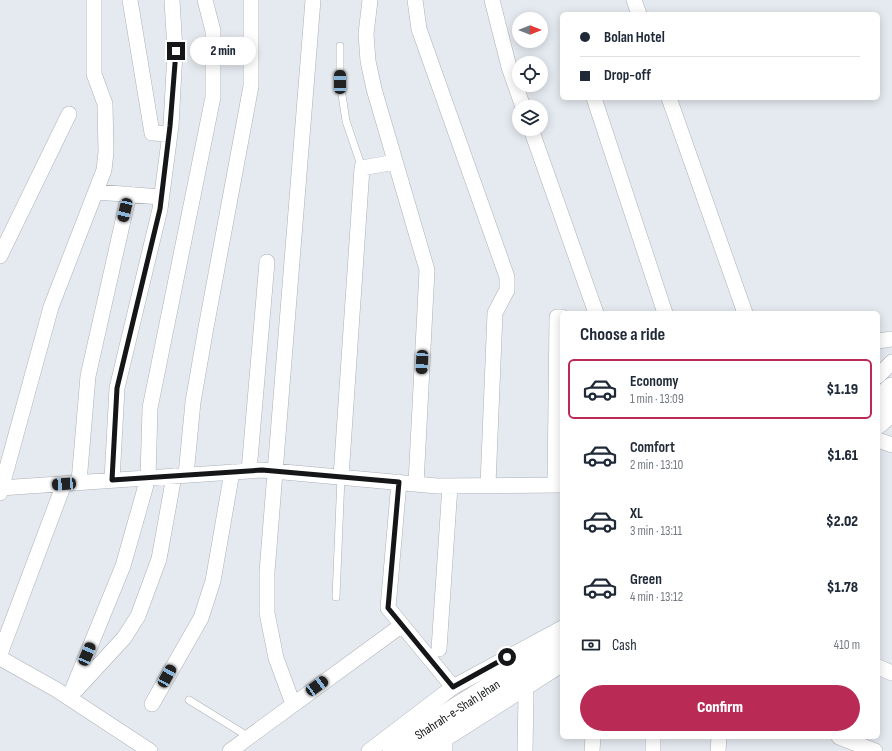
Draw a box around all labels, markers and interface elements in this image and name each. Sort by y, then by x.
north arrow [512,12,548,48]
map controls [512,12,548,136]
text: Bolan Hotel [604,28,665,47]
callout: 2 min [190,37,256,65]
route end [167,42,185,60]
text: 2 min [210,43,236,59]
button: locate [512,56,548,92]
text: Drop-off [604,66,651,85]
car [334,70,346,94]
button: layers [512,100,548,136]
car [116,197,134,223]
text: Choose a ride [580,324,665,345]
car [415,350,429,374]
icon: car [582,371,618,407]
text: Economy [630,372,679,391]
text: $1.19 [827,380,858,399]
text: 1 min · 13:09 [630,391,684,407]
icon: car [582,437,618,473]
text: Comfort [630,438,675,457]
text: $1.61 [827,446,858,465]
text: 2 min · 13:10 [630,457,683,473]
car [52,477,76,491]
icon: car [582,503,618,539]
text: XL [630,504,643,523]
text: $2.02 [826,512,858,531]
text: 3 min · 13:11 [630,523,682,539]
icon: car [582,569,618,605]
text: Green [630,570,662,589]
text: $1.78 [827,578,858,597]
text: 4 min · 13:12 [630,589,683,605]
icon: cash [580,634,602,656]
text: Cash [612,636,637,655]
text: 410 m [834,637,860,653]
car [77,641,97,667]
route start [498,648,516,666]
car [156,663,178,689]
car [304,674,330,698]
street label: Shahrah-e-Shah Jehan [412,676,503,743]
button: Confirm [580,685,860,731]

